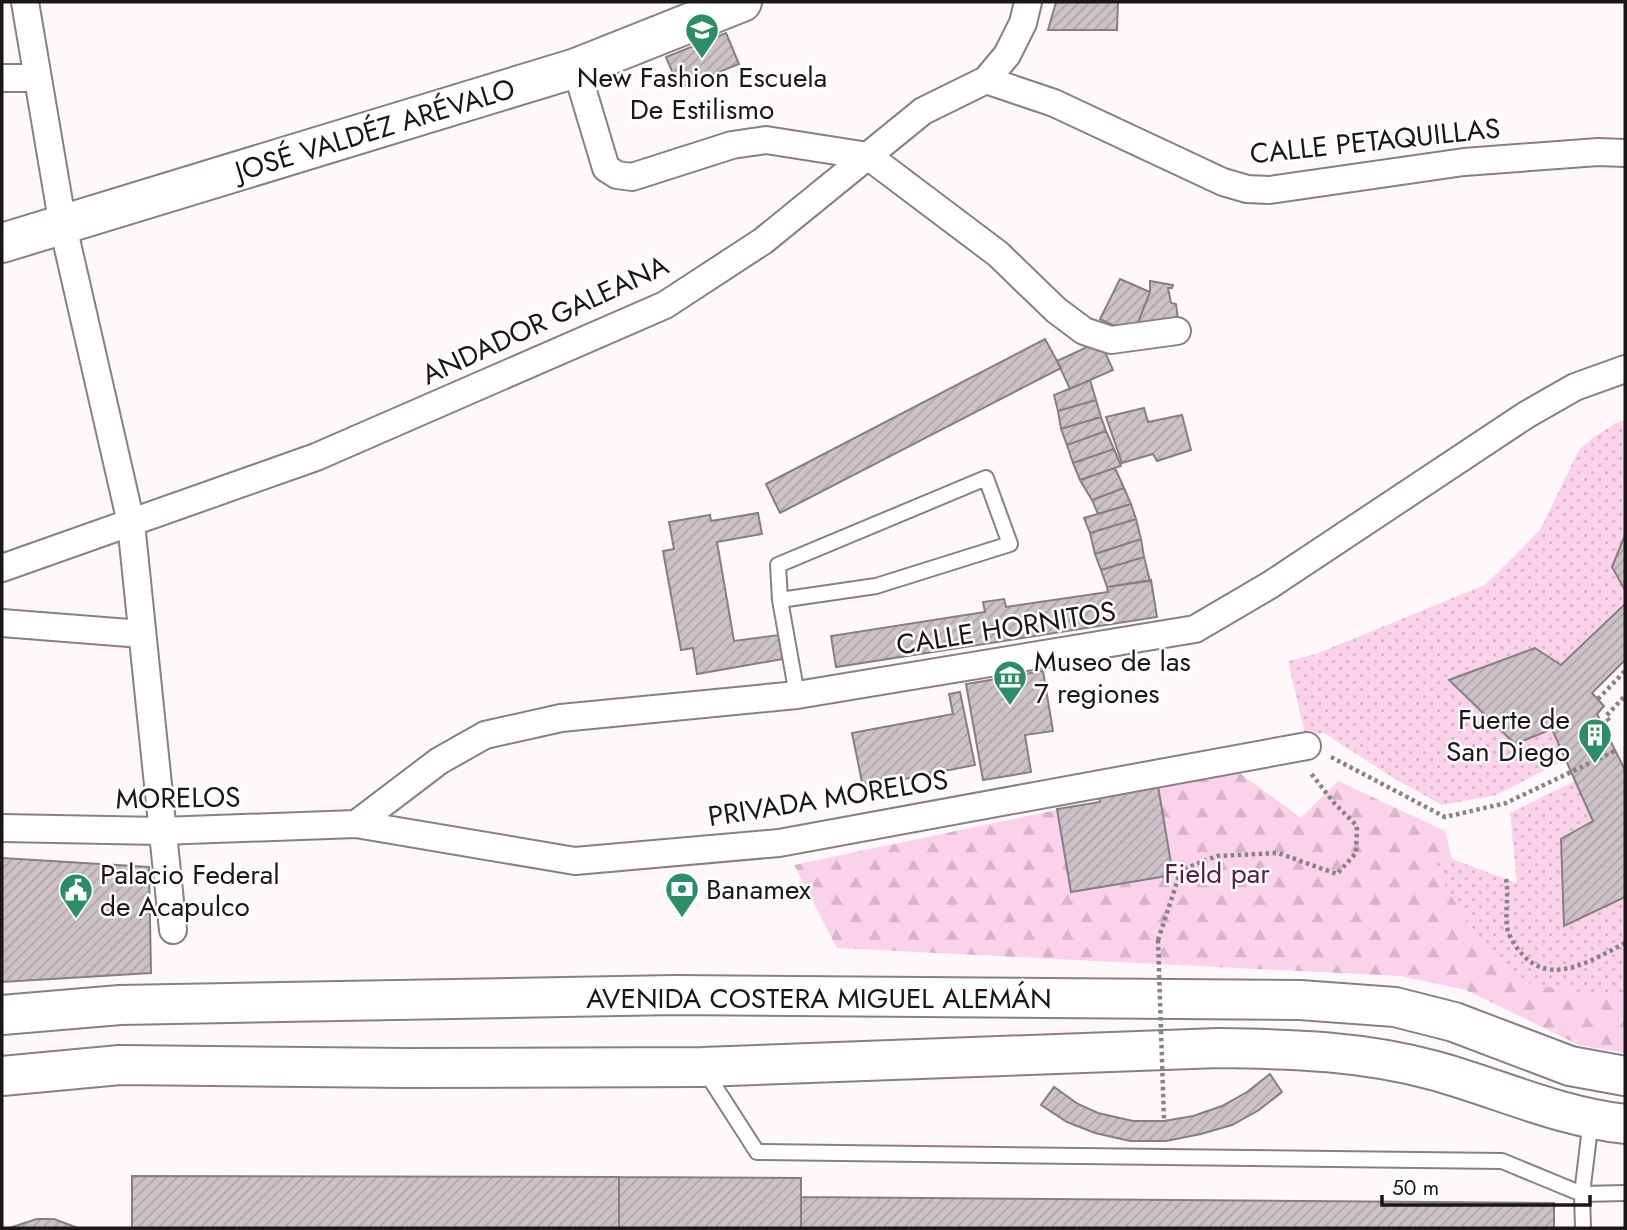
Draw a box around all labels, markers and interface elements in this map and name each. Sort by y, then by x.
school or university icon: New Fashion Escuela De Estilismo [683,11,721,60]
place label: New Fashion Escuela De Estilismo [577,57,827,130]
street label: JOSÉ VALDÉZ ARÉVALO [226,68,520,193]
street label: CALLE PETAQUILLAS [1248,107,1502,175]
street label: ANDADOR GALEANA [415,245,676,395]
street label: CALLE HORNITOS [893,590,1119,666]
place label: Museo de las 7 regiones [1034,641,1191,714]
museum icon: Museo de las 7 regiones [991,658,1029,707]
place label: Fuerte de San Diego [1446,699,1570,772]
building icon: Fuerte de San Diego [1576,716,1614,765]
street label: PRIVADA MORELOS [705,759,951,837]
street label: MORELOS [115,776,241,820]
park label: Field par [1164,853,1270,894]
place label: Palacio Federal de Acapulco [100,854,280,927]
place label: Banamex [706,869,811,910]
bank icon: Banamex [663,870,701,919]
public building icon: Palacio Federal de Acapulco [57,871,95,920]
street label: AVENIDA COSTERA MIGUEL ALEMÁN [586,978,1052,1019]
scale bar [1382,1164,1590,1208]
text: 50 m [1392,1173,1439,1203]

